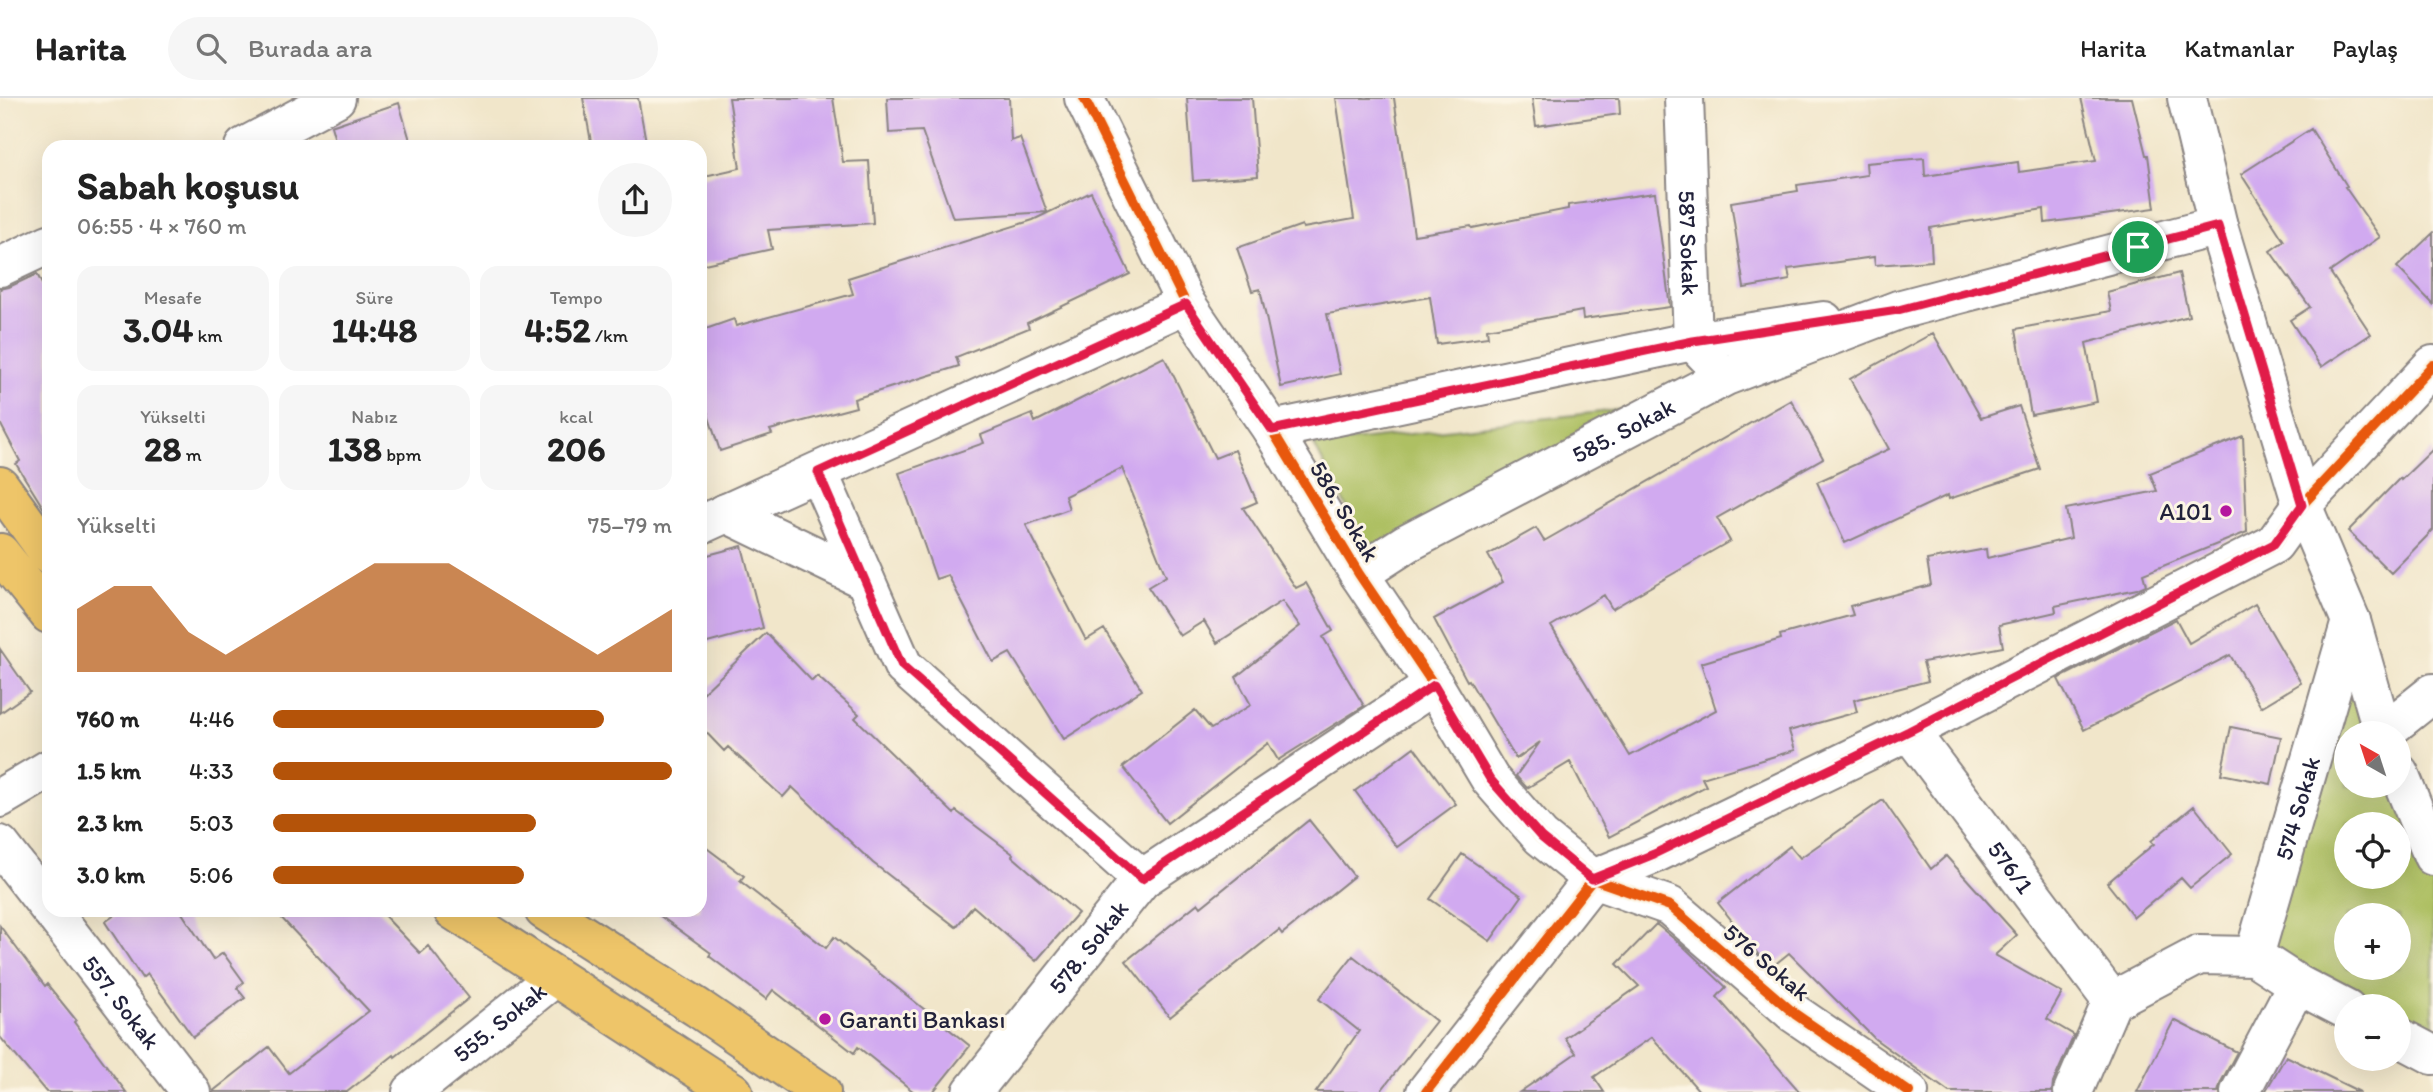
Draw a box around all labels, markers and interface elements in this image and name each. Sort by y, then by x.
search box [168,17,658,80]
text: Harita [35,29,126,68]
icon: search [192,29,230,67]
text: Burada ara [248,32,372,64]
text: Harita [2080,34,2146,63]
text: Katmanlar [2184,34,2294,63]
text: Paylaş [2332,34,2398,63]
text: Sabah koşusu [77,163,299,209]
button: share [598,163,672,237]
street label: 587 Sokak [1673,190,1706,296]
text: 06:55 · 4 × 760 m [77,212,247,240]
pin [2108,217,2168,277]
icon: arrive [2119,228,2157,266]
text: Mesafe [144,286,202,309]
text: Süre [356,286,393,309]
text: Tempo [550,286,603,309]
text: 3.04 [123,309,193,351]
text: 14:48 [331,309,418,351]
text: 4:52 [524,309,591,351]
text: km [193,324,223,347]
text: /km [591,324,628,347]
street label: 585. Sokak [1567,391,1679,469]
text: Yükselti [140,405,206,428]
text: Nabız [351,405,398,428]
text: kcal [559,405,593,428]
text: 28 [144,428,181,470]
text: 138 [327,428,382,470]
text: 206 [547,428,605,470]
text: m [181,443,202,466]
text: bpm [382,443,422,466]
street label: 586. Sokak [1304,456,1386,566]
place label: A101 [2160,497,2212,526]
marker: A101 [2218,503,2234,519]
text: Yükselti [77,511,156,539]
text: 75–79 m [588,511,672,539]
text: 760 m [77,705,139,733]
text: 4:46 [189,705,234,733]
north arrow [2334,721,2412,798]
map controls [2334,721,2411,1071]
street label: 574 Sokak [2268,753,2326,863]
text: 1.5 km [77,757,141,785]
text: 4:33 [189,757,234,785]
text: 2.3 km [77,809,143,837]
text: 5:03 [189,809,233,837]
button: locate [2334,812,2411,889]
street label: 576/1 [1982,835,2040,899]
text: 3.0 km [77,861,145,889]
text: 5:06 [189,861,233,889]
street label: 578. Sokak [1042,894,1134,999]
button: + [2334,903,2411,980]
street label: 576 Sokak [1718,917,1816,1007]
street label: 557. Sokak [76,949,167,1055]
street label: 555. Sokak [447,976,552,1068]
button: − [2334,994,2411,1071]
place label: Garanti Bankası [839,1005,1005,1034]
marker: Garanti Bankası [817,1011,833,1027]

